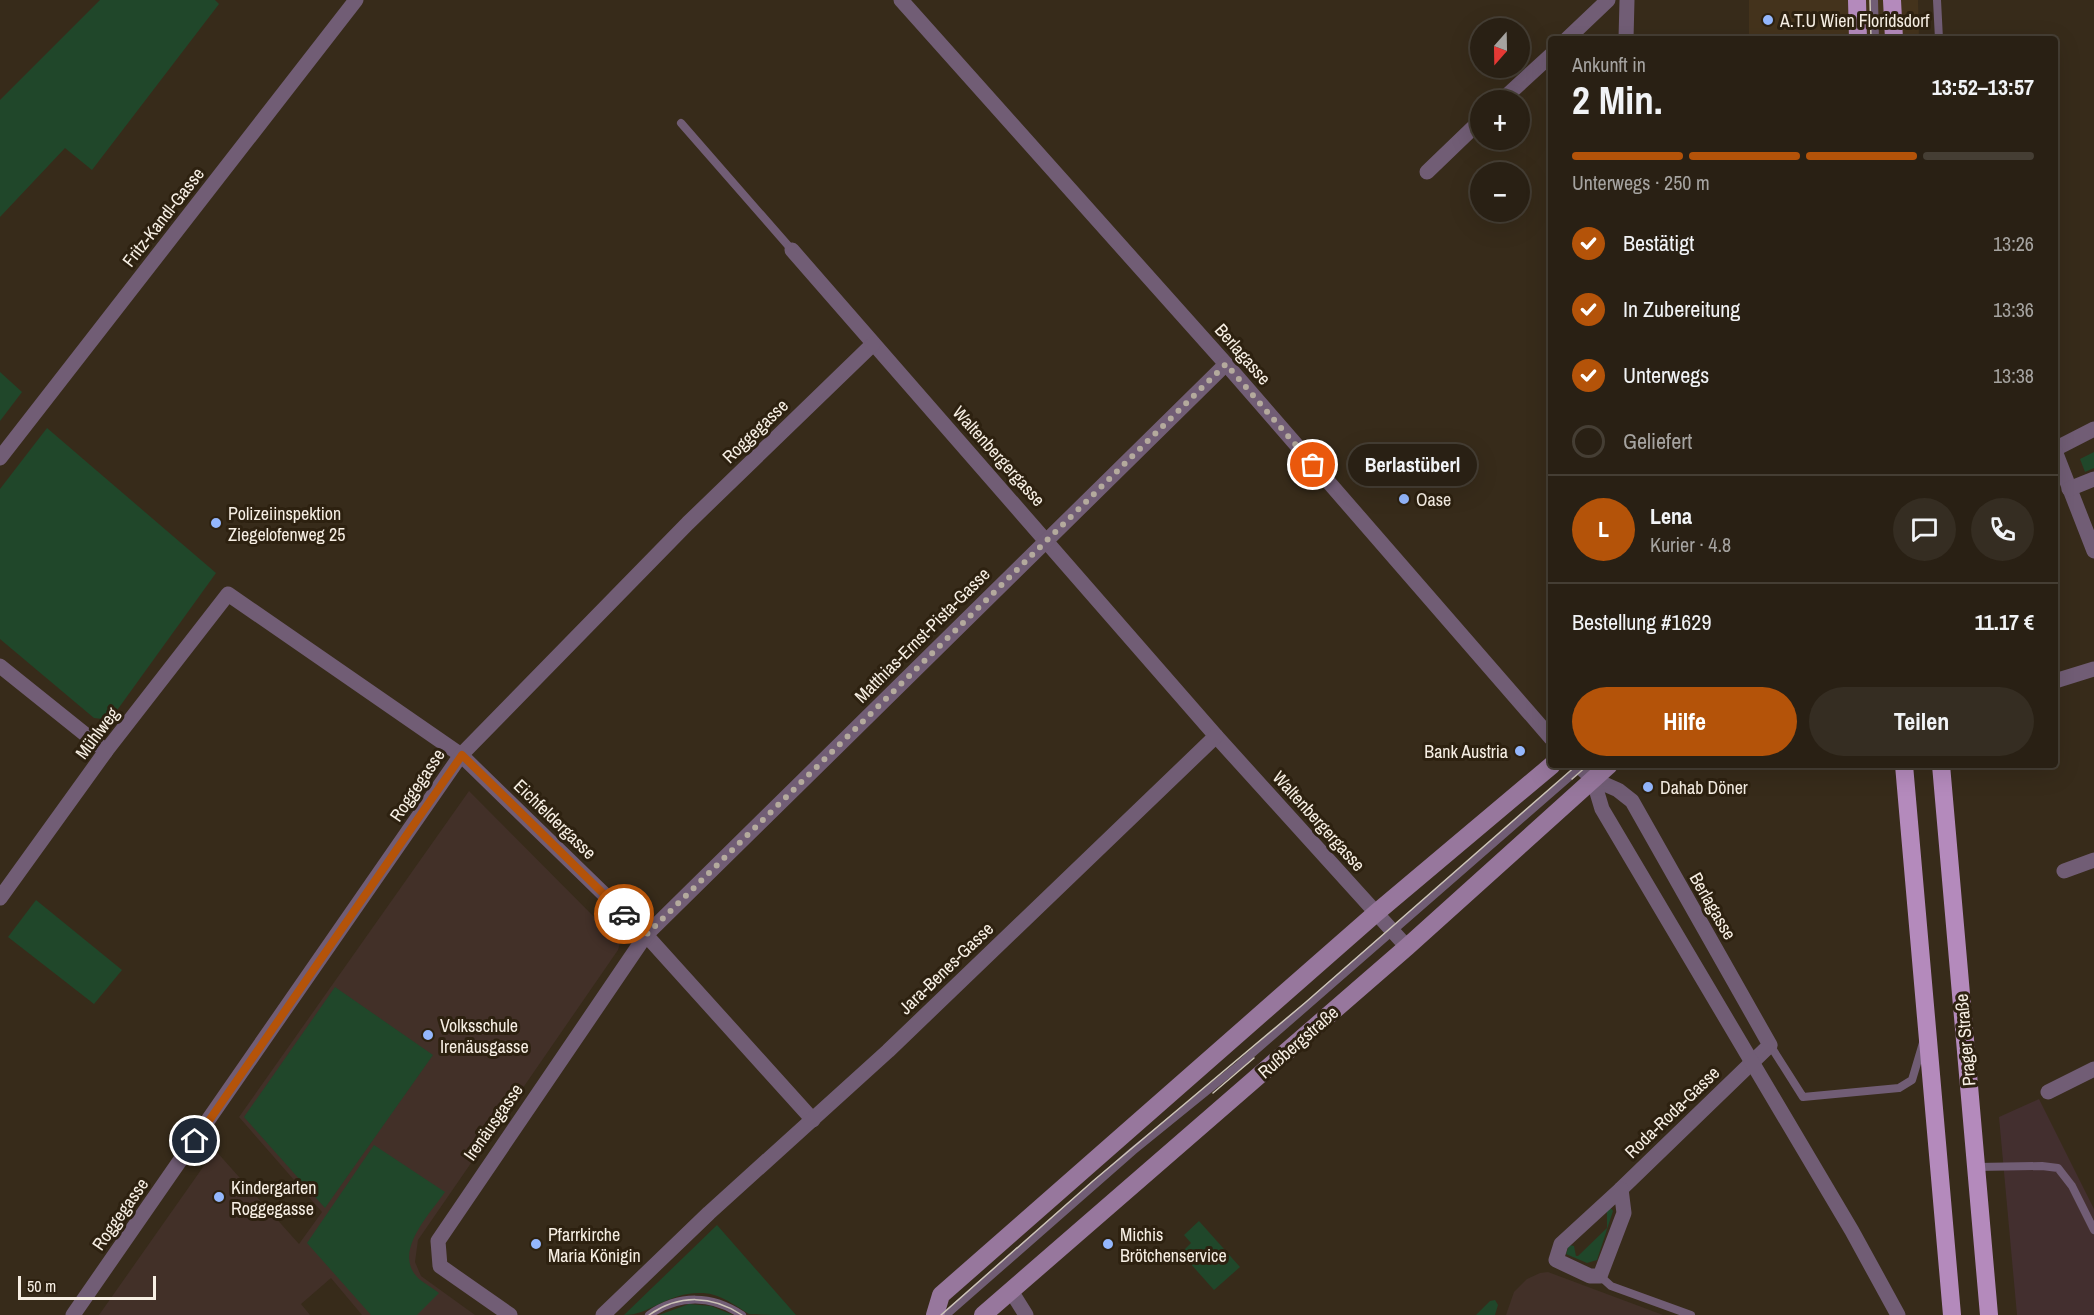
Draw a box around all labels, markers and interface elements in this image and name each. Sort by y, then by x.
place label: A.T.U Wien Floridsdorf [1779,8,1930,33]
marker: A.T.U Wien Floridsdorf [1761,13,1775,27]
north arrow [1470,18,1530,78]
map controls [1470,18,1530,222]
text: Ankunft in [1572,51,1646,78]
text: 13:52–13:57 [1932,72,2034,102]
text: 2 Min. [1572,74,1663,126]
button: + [1470,90,1530,150]
street label: Fritz-Kandl-Gasse [116,162,210,272]
button: − [1470,162,1530,222]
text: Unterwegs · 250 m [1572,169,1710,196]
icon: check [1572,227,1605,260]
text: Bestätigt [1623,228,1694,258]
text: 13:26 [1993,230,2034,257]
icon: check [1572,293,1605,326]
text: In Zubereitung [1623,294,1740,324]
text: 13:36 [1993,296,2034,323]
street label: Berlagasse [1209,318,1277,390]
icon: check [1572,359,1605,392]
text: Unterwegs [1623,360,1709,390]
text: 13:38 [1993,362,2034,389]
street label: Roggegasse [717,393,793,469]
street label: Waltenbergergasse [947,400,1051,512]
text: Geliefert [1623,426,1692,456]
pin [1287,439,1338,490]
callout: Berlastüberl [1349,444,1478,486]
icon: bag [1296,448,1329,481]
text: Berlastüberl [1365,451,1460,478]
place label: Oase [1416,487,1451,512]
marker: Oase [1397,492,1411,506]
button: chat [1893,498,1956,561]
button: phone [1971,498,2034,561]
place label: Polizeiinspektion Ziegelofenweg 25 [228,501,345,547]
text: Lena [1650,501,1692,531]
text: L [1598,514,1609,544]
marker: Polizeiinspektion Ziegelofenweg 25 [209,516,223,530]
text: Kurier · 4.8 [1650,531,1731,558]
street label: Matthias-Ernst-Pista-Gasse [849,562,995,708]
text: Bestellung #1629 [1572,607,1711,637]
text: 11.17 € [1975,607,2034,637]
button: Hilfe [1572,687,1797,756]
button: Teilen [1809,687,2034,756]
street label: Mühlweg [69,701,125,764]
place label: Bank Austria [1424,739,1508,764]
street label: Roggegasse [383,744,451,826]
marker: Bank Austria [1513,744,1527,758]
street label: Waltenbergergasse [1267,765,1371,877]
street label: Eichfeldergasse [508,773,602,865]
place label: Dahab Döner [1660,775,1748,800]
marker: Dahab Döner [1641,780,1655,794]
street label: Berlagasse [1684,868,1742,944]
courier [594,884,654,944]
icon: car [608,898,641,931]
street label: Jara-Benes-Gasse [893,916,999,1020]
street label: Prager Straße [1949,993,1981,1087]
street label: Rußbergstraße [1252,1000,1344,1084]
place label: Volksschule Irenäusgasse [440,1013,529,1059]
marker: Volksschule Irenäusgasse [421,1028,435,1042]
street label: Roda-Roda-Gasse [1619,1060,1725,1164]
street label: Irenäusgasse [457,1079,529,1165]
pin [169,1115,220,1166]
icon: home [178,1124,211,1157]
street label: Roggegasse [86,1173,154,1255]
place label: Kindergarten Roggegasse [231,1175,316,1221]
marker: Kindergarten Roggegasse [212,1190,226,1204]
place label: Pfarrkirche Maria Königin [548,1222,641,1268]
place label: Michis Brötchenservice [1120,1222,1227,1268]
marker: Pfarrkirche Maria Königin [529,1237,543,1251]
marker: Michis Brötchenservice [1101,1237,1115,1251]
scale bar [18,1273,156,1300]
text: 50 m [27,1275,56,1297]

